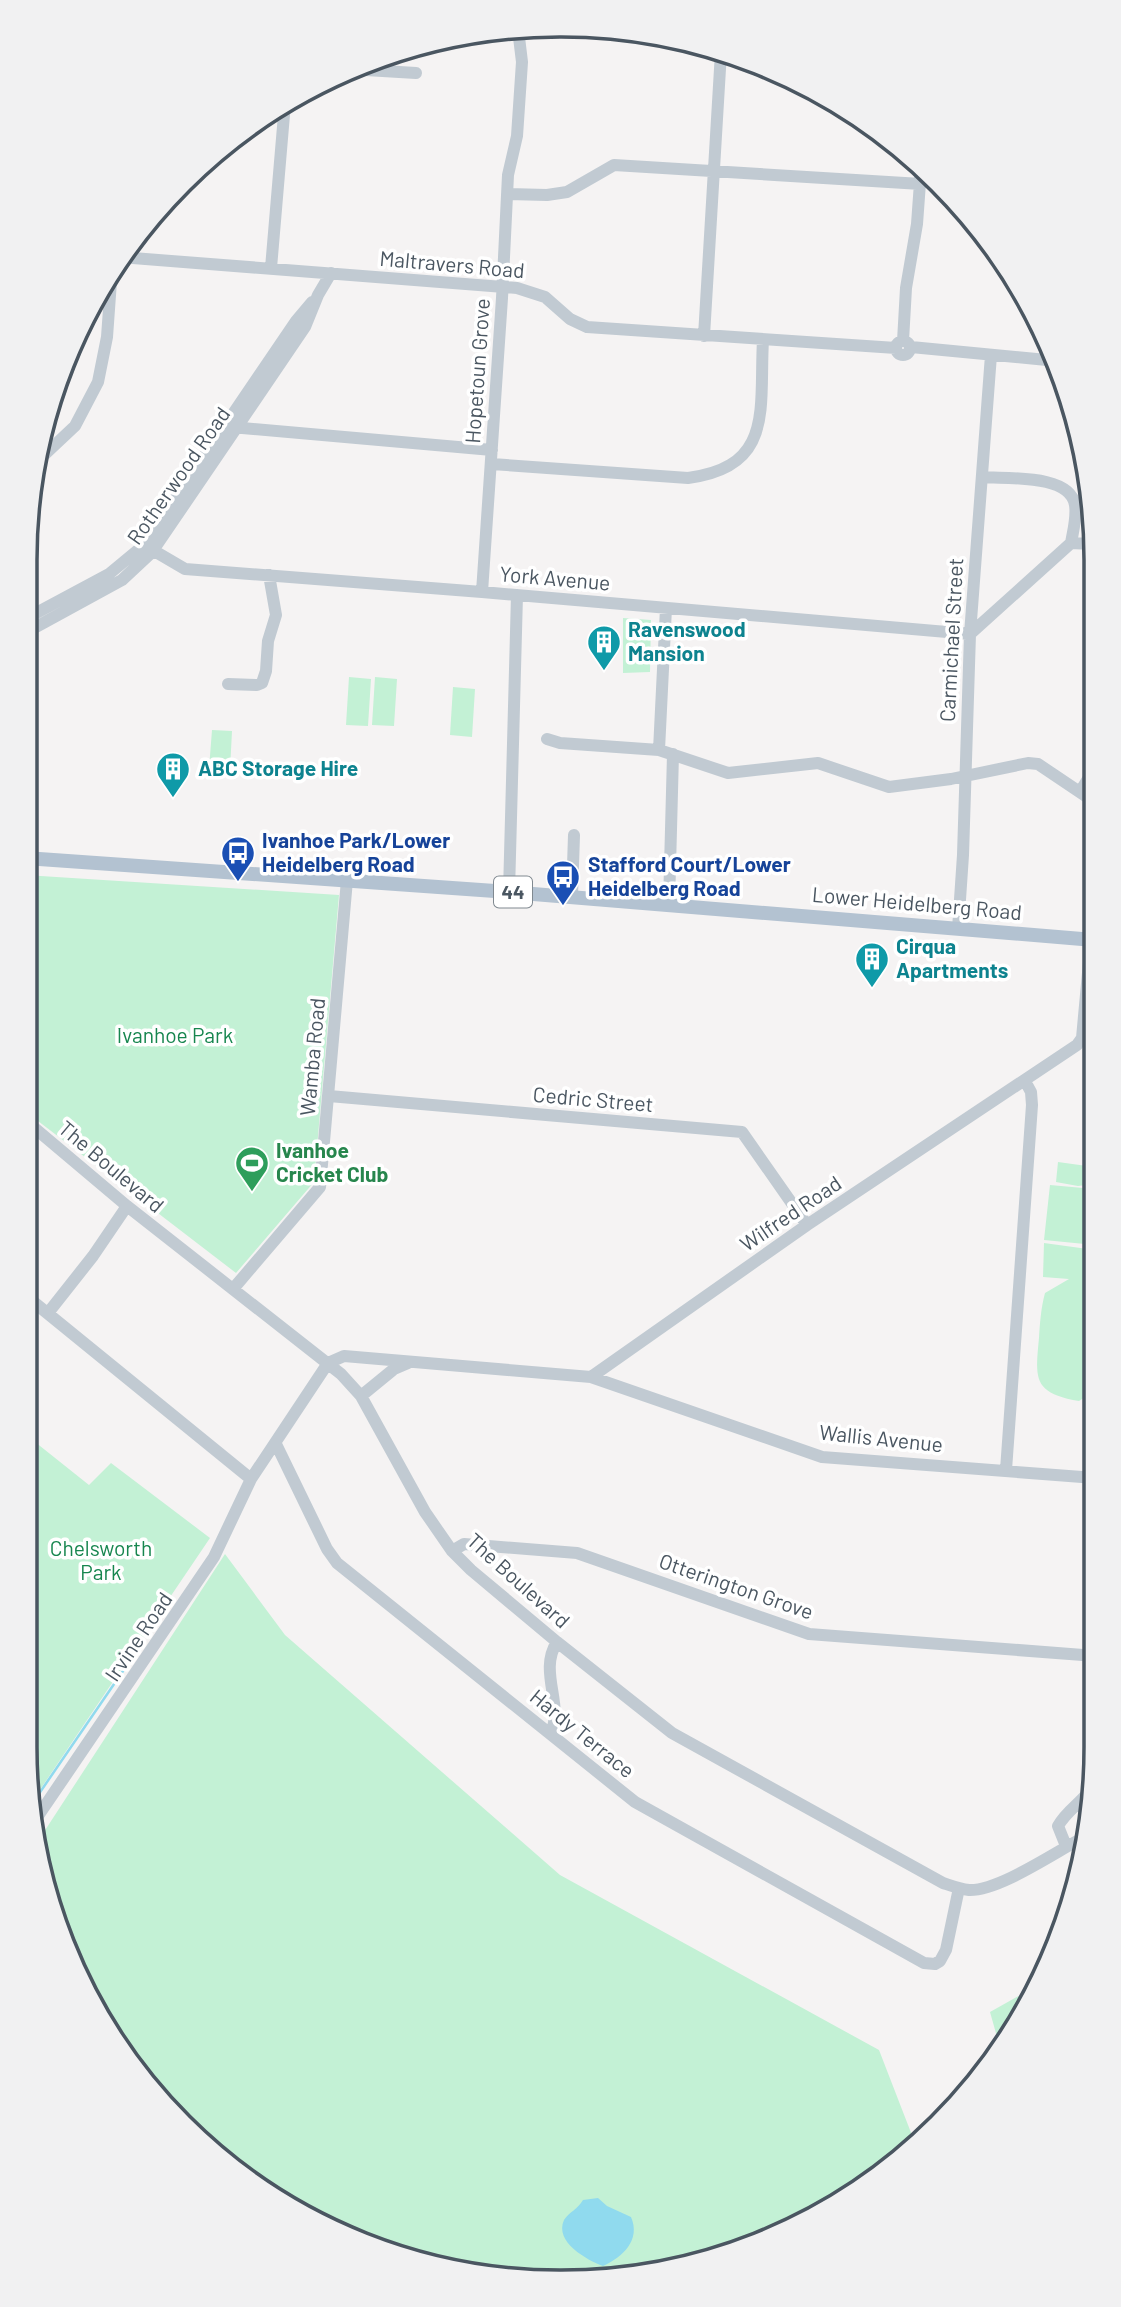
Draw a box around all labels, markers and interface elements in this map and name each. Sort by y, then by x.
street label: Maltravers Road [379,245,526,282]
street label: Hopetoun Grove [459,297,494,444]
street label: Rotherwood Road [121,402,235,549]
street label: Carmichael Street [934,557,967,723]
street label: York Avenue [499,560,612,595]
place label: Ravenswood Mansion [628,616,746,665]
building icon: Ravenswood Mansion [585,623,623,672]
building icon: ABC Storage Hire [154,750,192,799]
place label: ABC Storage Hire [198,755,358,780]
place label: Ivanhoe Park/Lower Heidelberg Road [262,827,450,876]
bus stop icon: Ivanhoe Park/Lower Heidelberg Road [219,834,257,883]
place label: Stafford Court/Lower Heidelberg Road [588,851,791,900]
bus stop icon: Stafford Court/Lower Heidelberg Road [544,858,582,907]
road number: 44 [494,876,532,908]
street label: Lower Heidelberg Road [811,881,1023,924]
place label: Cirqua Apartments [896,933,1008,982]
building icon: Cirqua Apartments [853,940,891,989]
street label: Wamba Road [294,997,329,1117]
park label: Ivanhoe Park [117,1022,233,1047]
street label: Cedric Street [532,1081,654,1116]
street label: The Boulevard [54,1115,170,1217]
place label: Ivanhoe Cricket Club [276,1137,388,1186]
sports icon: Ivanhoe Cricket Club [233,1144,271,1193]
street label: Wilfred Road [735,1170,846,1256]
street label: Wallis Avenue [818,1419,944,1456]
street label: The Boulevard [462,1527,576,1633]
park label: Chelsworth Park [50,1535,152,1584]
street label: Otterington Grove [656,1548,817,1624]
street label: Irvine Road [99,1587,177,1685]
street label: Hardy Terrace [526,1683,640,1783]

